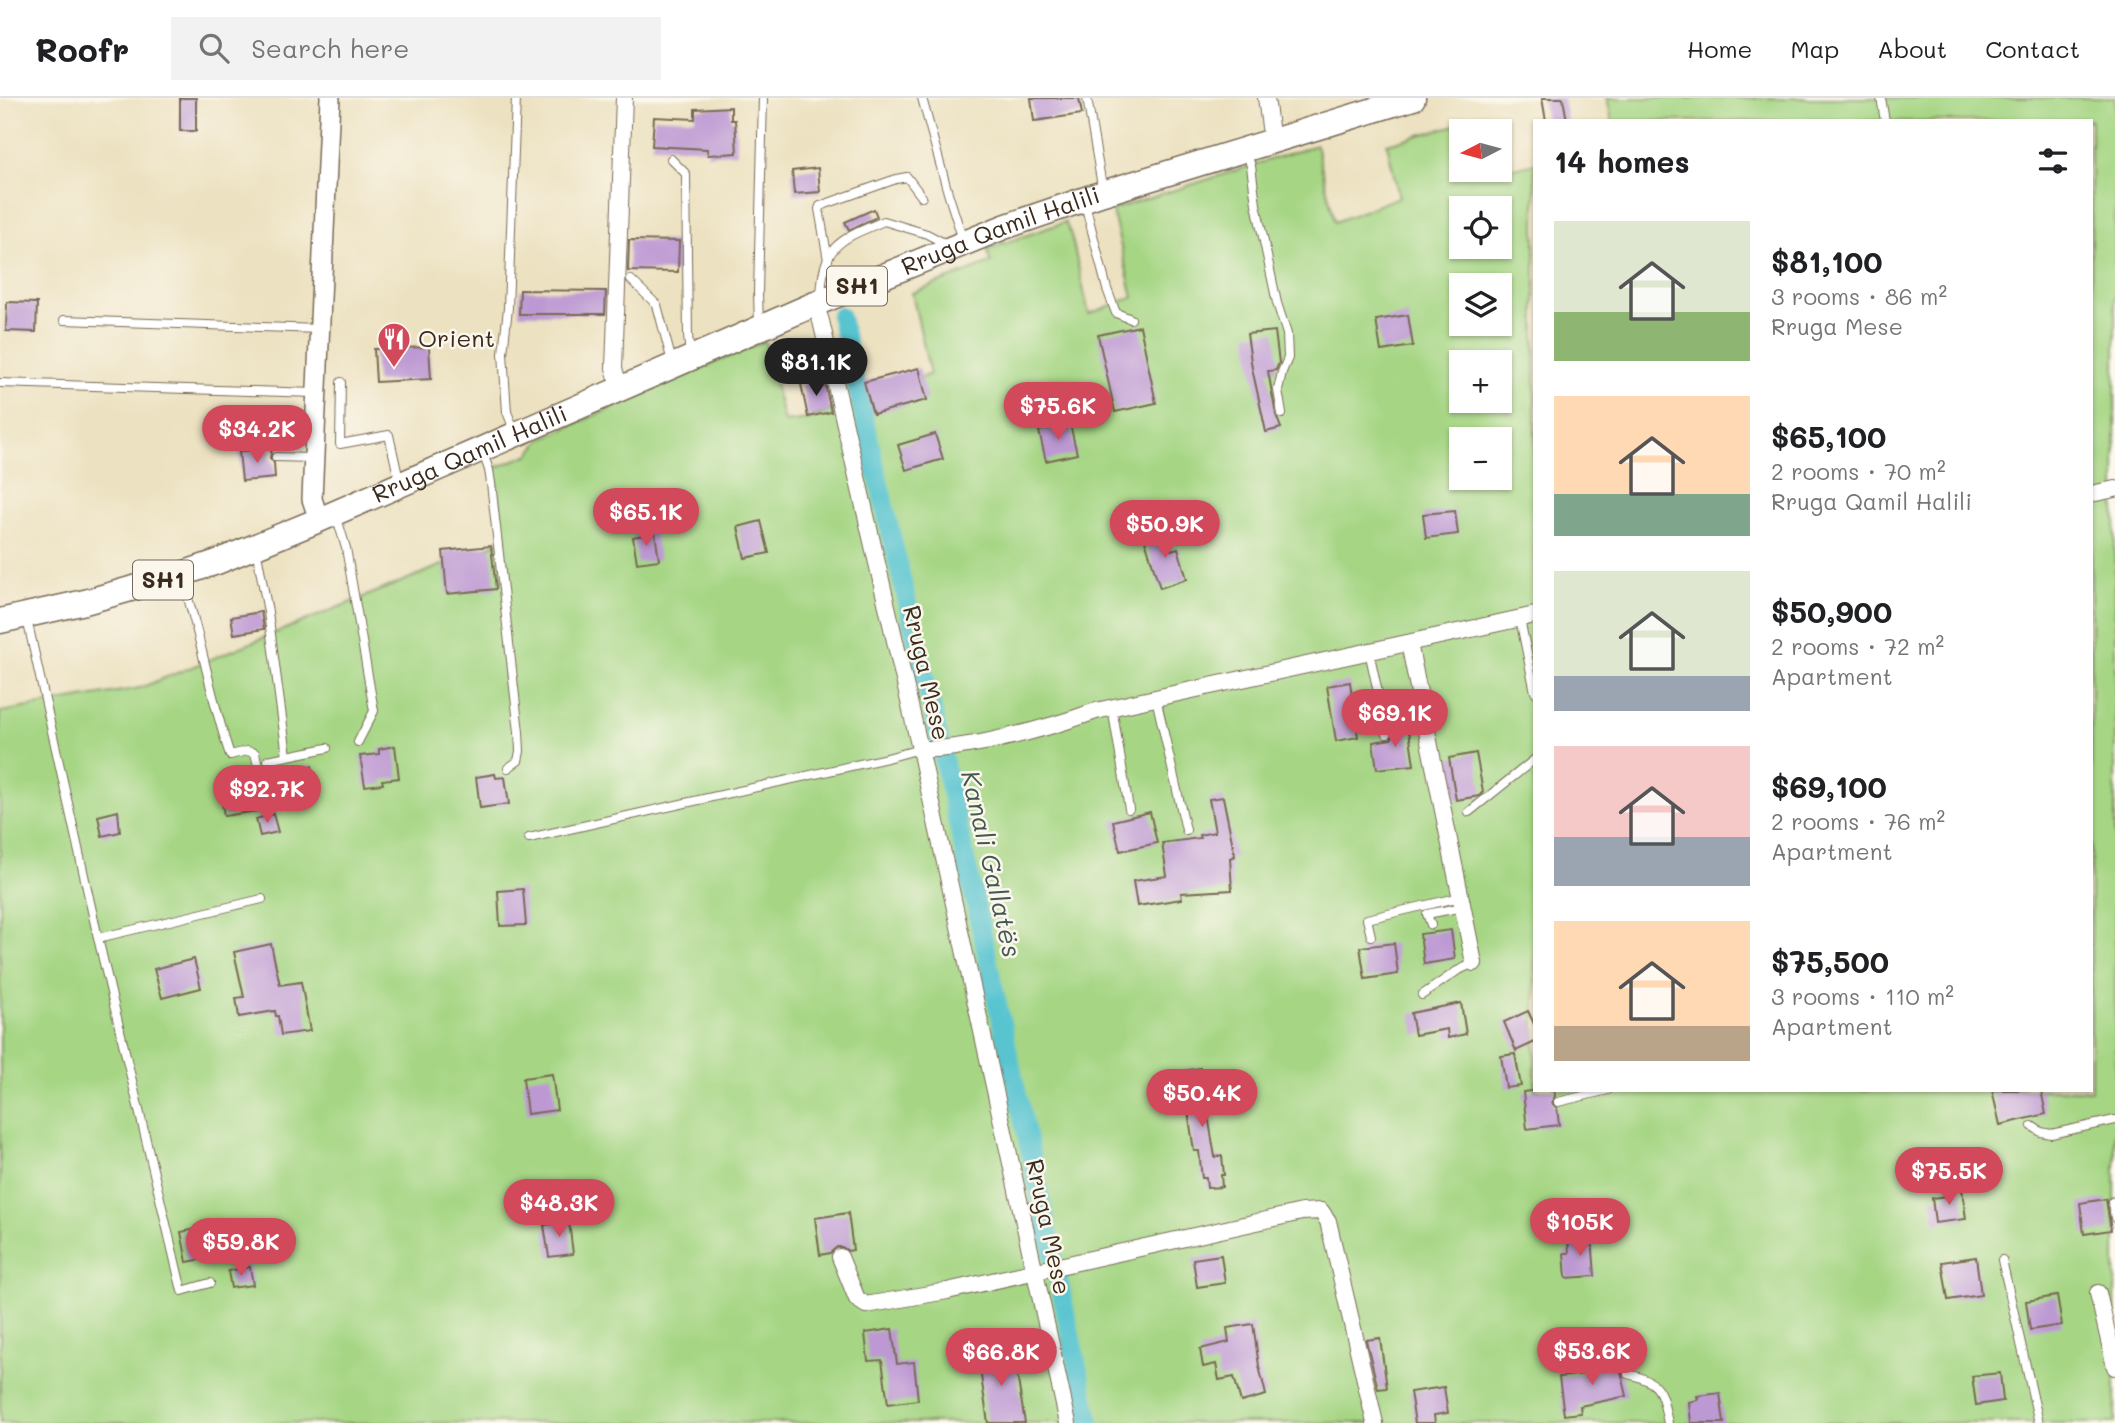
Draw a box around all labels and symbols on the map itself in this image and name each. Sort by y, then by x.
north arrow [1449,119,1512,182]
street label: Rruga Qamil Halili [896,178,1104,281]
road number: SH1 [827,266,887,306]
restaurant icon: Orient [375,320,413,369]
place label: Orient [418,322,495,353]
pin: $81.1K [759,338,873,398]
pin: $75.6K [1001,382,1115,442]
street label: Rruga Qamil Halili [367,397,572,509]
pin: $34.2K [200,406,314,465]
pin: $65.1K [589,489,703,548]
pin: $50.9K [1108,500,1222,560]
road number: SH1 [133,560,193,600]
street label: Rruga Mese [897,602,958,743]
pin: $69.1K [1338,690,1452,749]
pin: $92.7K [210,766,324,825]
water label: Kanali Gallatës [954,767,1030,961]
pin: $50.4K [1145,1070,1259,1129]
pin: $75.5K [1892,1148,2006,1207]
street label: Rruga Mese [1020,1156,1079,1297]
pin: $48.3K [502,1180,616,1239]
pin: $105K [1531,1198,1629,1258]
pin: $59.8K [184,1218,298,1278]
pin: $66.8K [944,1328,1058,1388]
pin: $53.6K [1535,1328,1649,1387]

